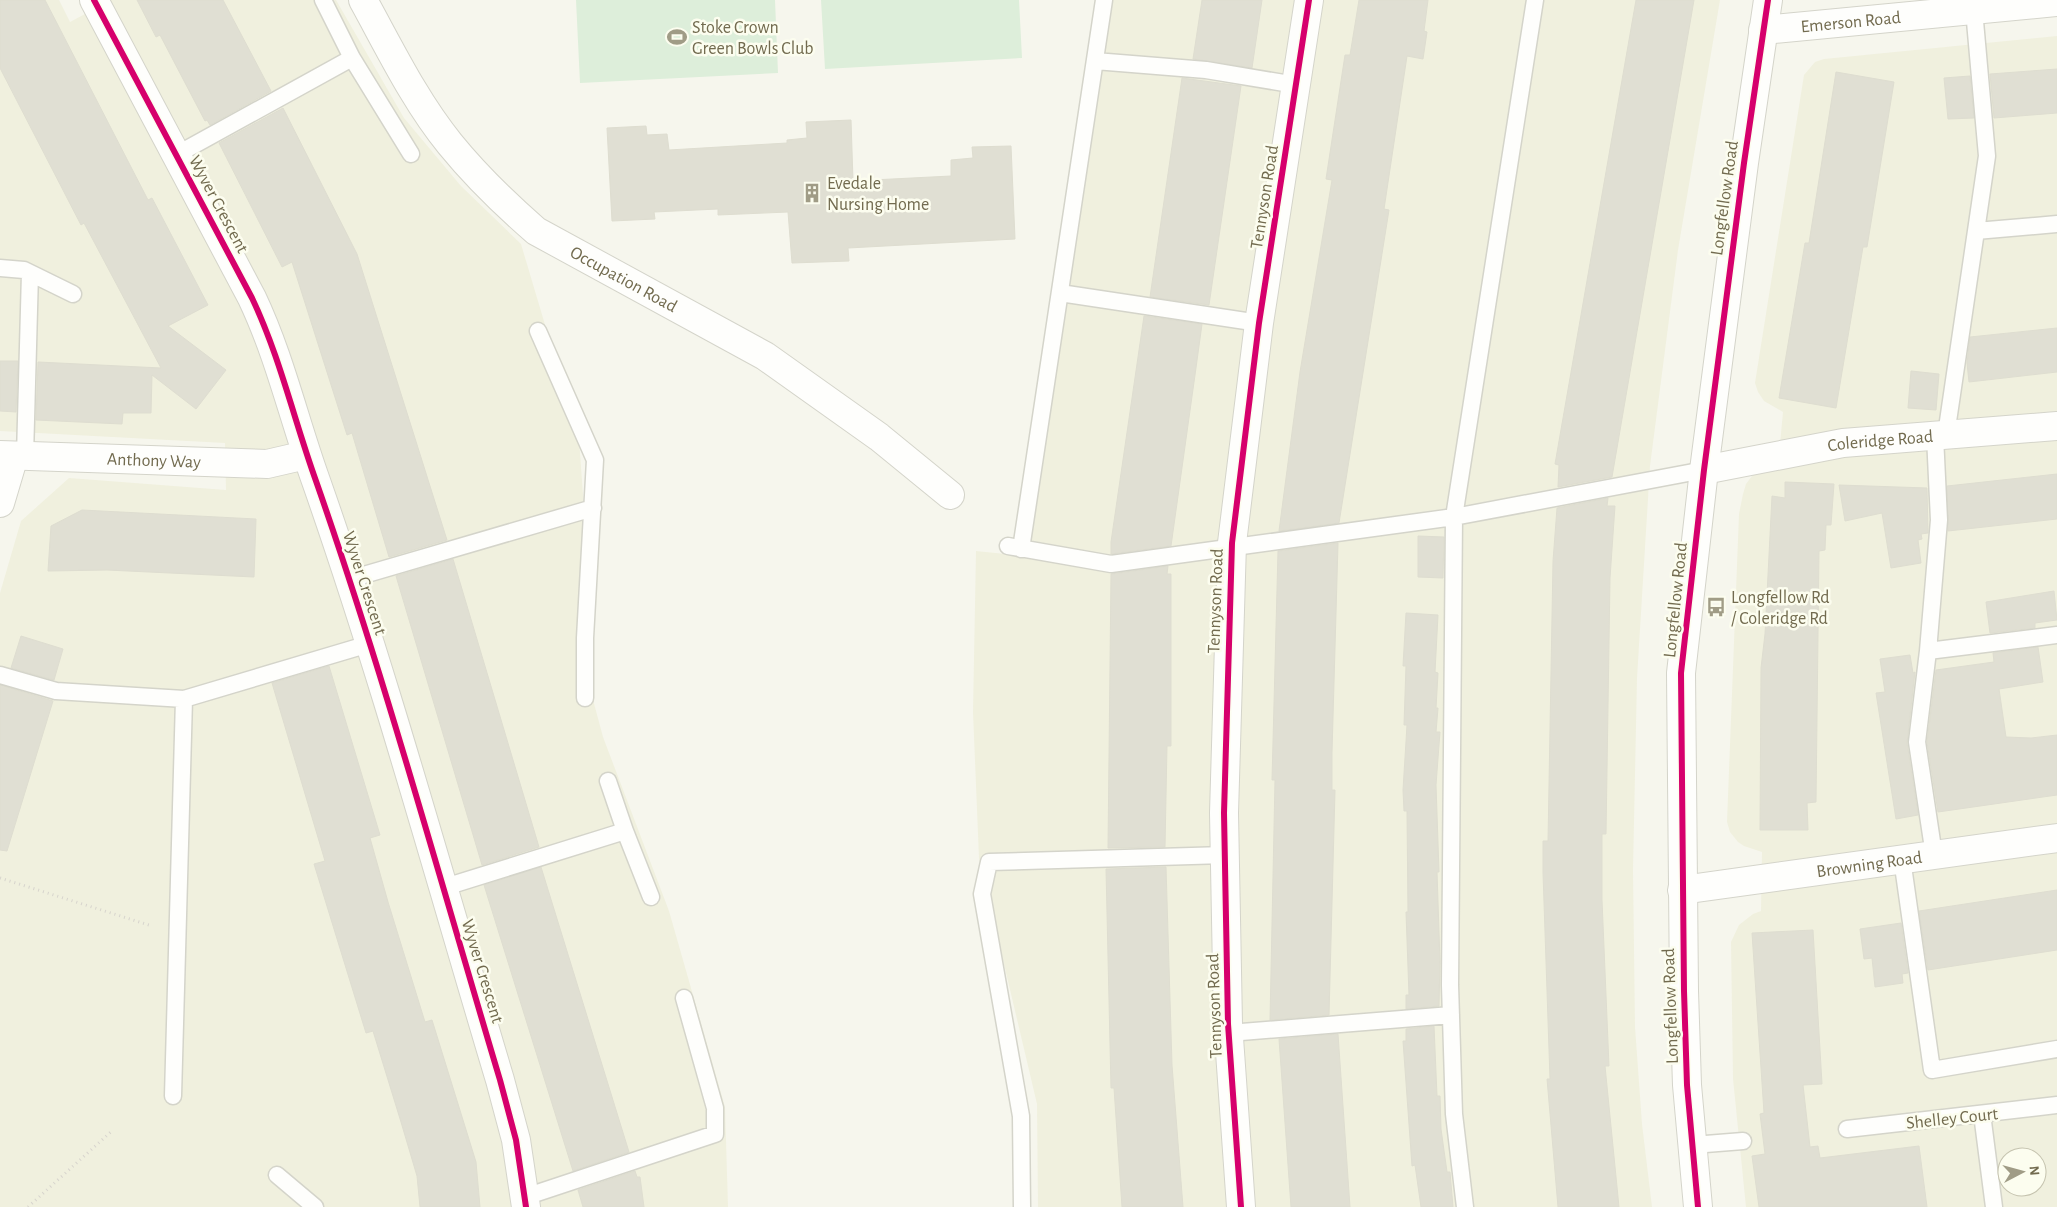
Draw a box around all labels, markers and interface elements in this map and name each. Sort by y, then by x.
street label: Emerson Road [1800,9,1902,36]
place label: Stoke Crown Green Bowls Club [692,19,814,58]
sports icon: Stoke Crown Green Bowls Club [666,26,688,48]
street label: Longfellow Road [1708,140,1742,257]
street label: Tennyson Road [1248,144,1282,250]
street label: Wyver Crescent [185,153,251,257]
place label: Evedale Nursing Home [827,175,929,214]
building icon: Evedale Nursing Home [801,182,823,204]
street label: Occupation Road [567,243,680,316]
street label: Coleridge Road [1826,428,1934,456]
street label: Anthony Way [107,451,201,472]
street label: Wyver Crescent [339,529,389,638]
street label: Longfellow Road [1661,542,1691,659]
street label: Tennyson Road [1205,548,1227,654]
place label: Longfellow Rd / Coleridge Rd [1731,589,1830,628]
bus stop icon: Longfellow Rd / Coleridge Rd [1705,596,1727,618]
street label: Browning Road [1815,849,1923,881]
street label: Wyver Crescent [458,917,506,1026]
street label: Longfellow Road [1660,948,1682,1064]
street label: Tennyson Road [1204,953,1226,1059]
street label: Shelley Court [1905,1105,1999,1133]
north arrow [1997,1147,2047,1197]
text: N [2026,1165,2041,1176]

